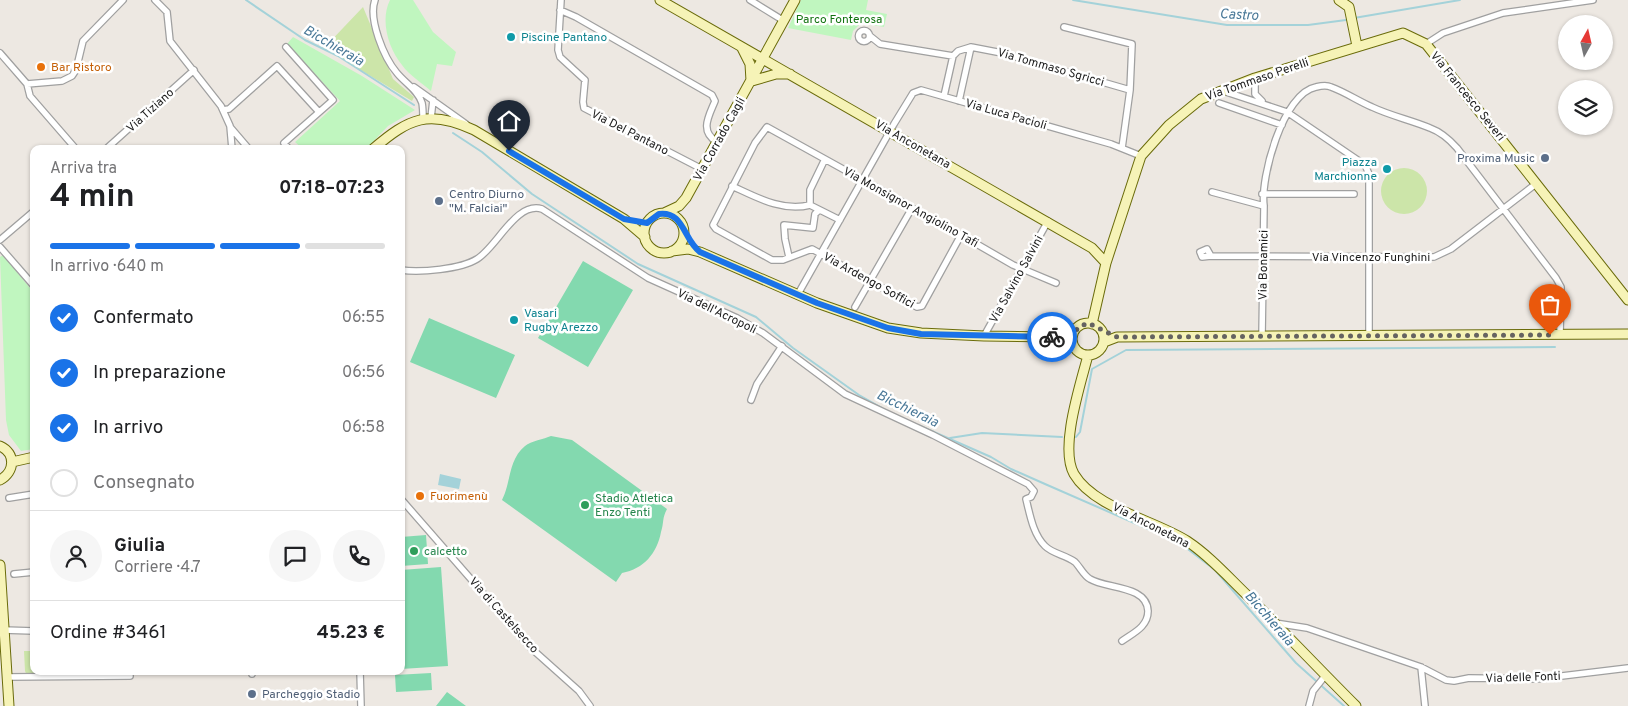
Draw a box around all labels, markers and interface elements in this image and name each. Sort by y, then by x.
water label: Castro [1219,6,1259,25]
park label: Parco Fonterosa [796,12,882,28]
north arrow [1558,15,1612,70]
map controls [1558,15,1613,135]
water label: Bicchieraia [300,22,367,71]
place label: Piscine Pantano [521,30,608,46]
marker: Piscine Pantano [505,31,517,43]
street label: Via Tommaso Sgricci [995,45,1106,91]
street label: Via Francesco Severi [1426,49,1508,145]
street label: Via Tommaso Perelli [1204,55,1311,105]
place label: Bar Ristoro [51,60,112,76]
marker: Bar Ristoro [35,61,47,73]
button: layers [1558,80,1613,135]
street label: Via Tiziano [123,85,178,136]
street label: Via Corrado Cagli [690,95,750,184]
street label: Via Luca Pacioli [963,96,1048,134]
pin [488,100,530,151]
street label: Via Del Pantano [588,106,671,160]
icon: home [495,107,523,135]
street label: Via Anconetana [872,117,953,173]
place label: Proxima Music [1457,151,1535,167]
marker: Proxima Music [1539,152,1551,164]
place label: Piazza Marchionne [1314,155,1377,185]
text: Arriva tra [50,159,117,179]
marker: Piazza Marchionne [1381,163,1393,175]
street label: Via Monsignor Angiolino Tafi [840,164,981,252]
text: 07:18–07:23 [279,176,385,200]
text: 4 min [50,178,135,218]
place label: Centro Diurno "M. Falciai" [449,187,525,217]
marker: Centro Diurno "M. Falciai" [433,195,445,207]
street label: Via Bonamici [1255,230,1273,300]
street label: Via Salvino Salvini [986,233,1048,326]
street label: Via Ardengo Soffici [820,249,917,313]
street label: Via Vincenzo Funghini [1312,250,1430,266]
text: In arrivo · 640 m [50,257,164,277]
pin [1529,284,1571,335]
street label: Via dell'Acropoli [674,286,759,338]
icon: bag [1536,291,1564,319]
icon: check [50,304,78,332]
text: Confermato [93,306,194,330]
place label: Vasari Rugby Arezzo [524,306,598,336]
text: 06:55 [342,308,385,328]
courier [1027,312,1077,362]
marker: Vasari Rugby Arezzo [508,314,520,326]
icon: bike [1038,323,1066,351]
icon: check [50,359,78,387]
text: In preparazione [93,361,226,385]
text: 06:56 [342,363,385,383]
water label: Bicchieraia [874,387,942,432]
icon: check [50,414,78,442]
text: In arrivo [93,416,163,440]
text: 06:58 [342,418,385,438]
text: Consegnato [93,471,195,495]
place label: Fuorimenù [430,489,488,505]
marker: Fuorimenù [414,490,426,502]
place label: Stadio Atletica Enzo Tenti [595,491,673,521]
marker: Stadio Atletica Enzo Tenti [579,499,591,511]
street label: Via Anconetana [1109,500,1192,552]
button: person [50,530,102,582]
button: chat [269,530,321,582]
button: phone [333,530,385,582]
text: Giulia [114,534,165,558]
place label: calcetto [424,544,468,560]
marker: calcetto [408,545,420,557]
text: Corriere · 4.7 [114,558,201,578]
street label: Via di Castelsecco [465,574,542,657]
water label: Bicchieraia [1241,588,1298,650]
text: Ordine #3461 [50,621,167,645]
text: 45.23 € [317,621,385,645]
street label: Via delle Fonti [1485,669,1561,687]
place label: Parcheggio Stadio [262,687,361,703]
marker: Parcheggio Stadio [246,688,258,700]

